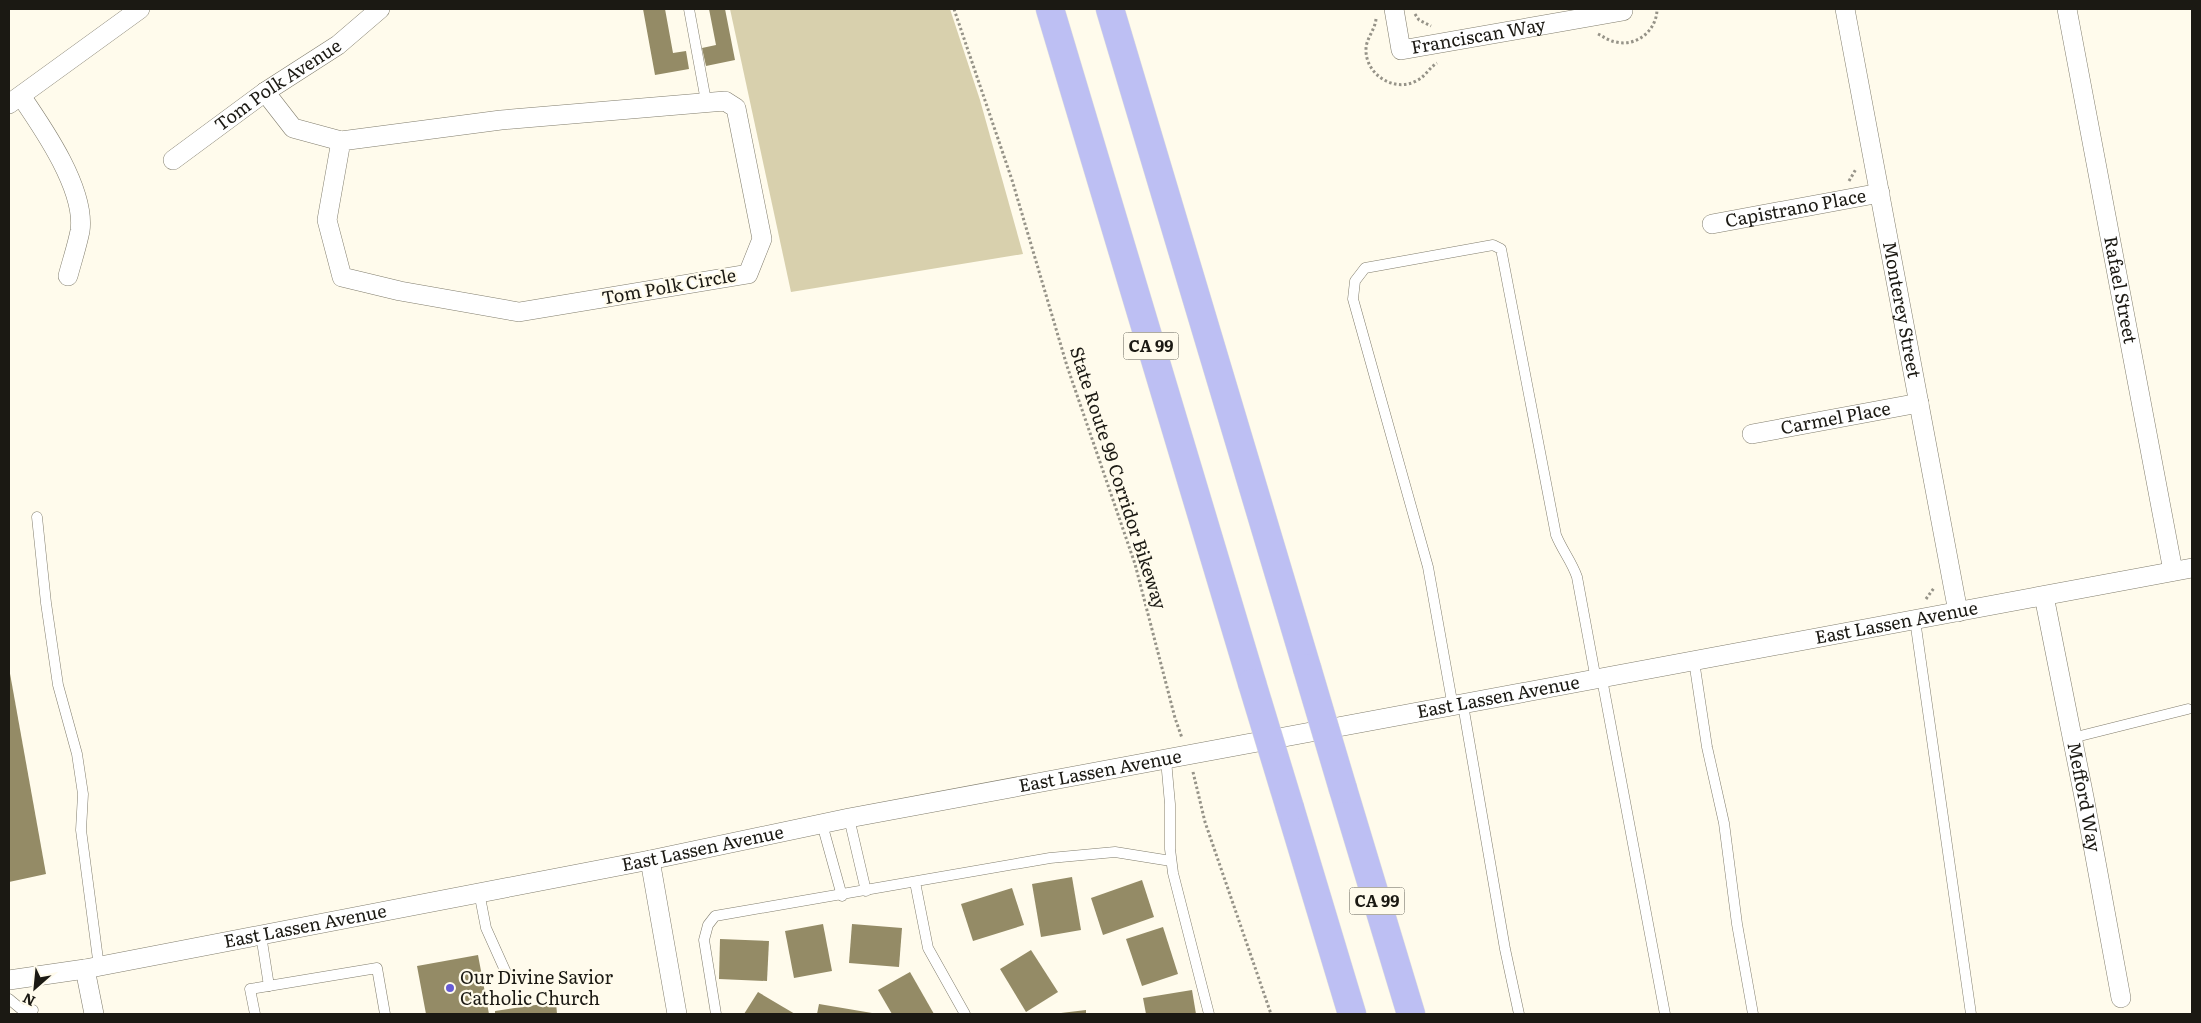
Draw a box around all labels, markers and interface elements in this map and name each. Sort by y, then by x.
street label: Franciscan Way [1409,10,1548,60]
street label: Tom Polk Avenue [208,31,346,137]
street label: Capistrano Place [1723,181,1868,233]
street label: Rafael Street [2098,234,2145,347]
street label: Monterey Street [1877,239,1929,381]
street label: Tom Polk Circle [599,260,738,311]
road number: CA 99 [1124,332,1178,360]
street label: State Route 99 Corridor Bikeway [1064,343,1175,613]
street label: Carmel Place [1778,394,1892,440]
street label: East Lassen Avenue [1813,593,1980,650]
street label: East Lassen Avenue [1414,667,1582,724]
street label: Mefford Way [2061,739,2109,855]
street label: East Lassen Avenue [1016,741,1183,798]
street label: East Lassen Avenue [619,817,786,877]
road number: CA 99 [1350,888,1404,914]
street label: East Lassen Avenue [221,896,388,954]
north arrow [10,963,60,1013]
place label: Our Divine Savior Catholic Church [460,963,613,1011]
marker: Our Divine Savior Catholic Church [444,982,456,994]
text: N [19,989,38,1012]

